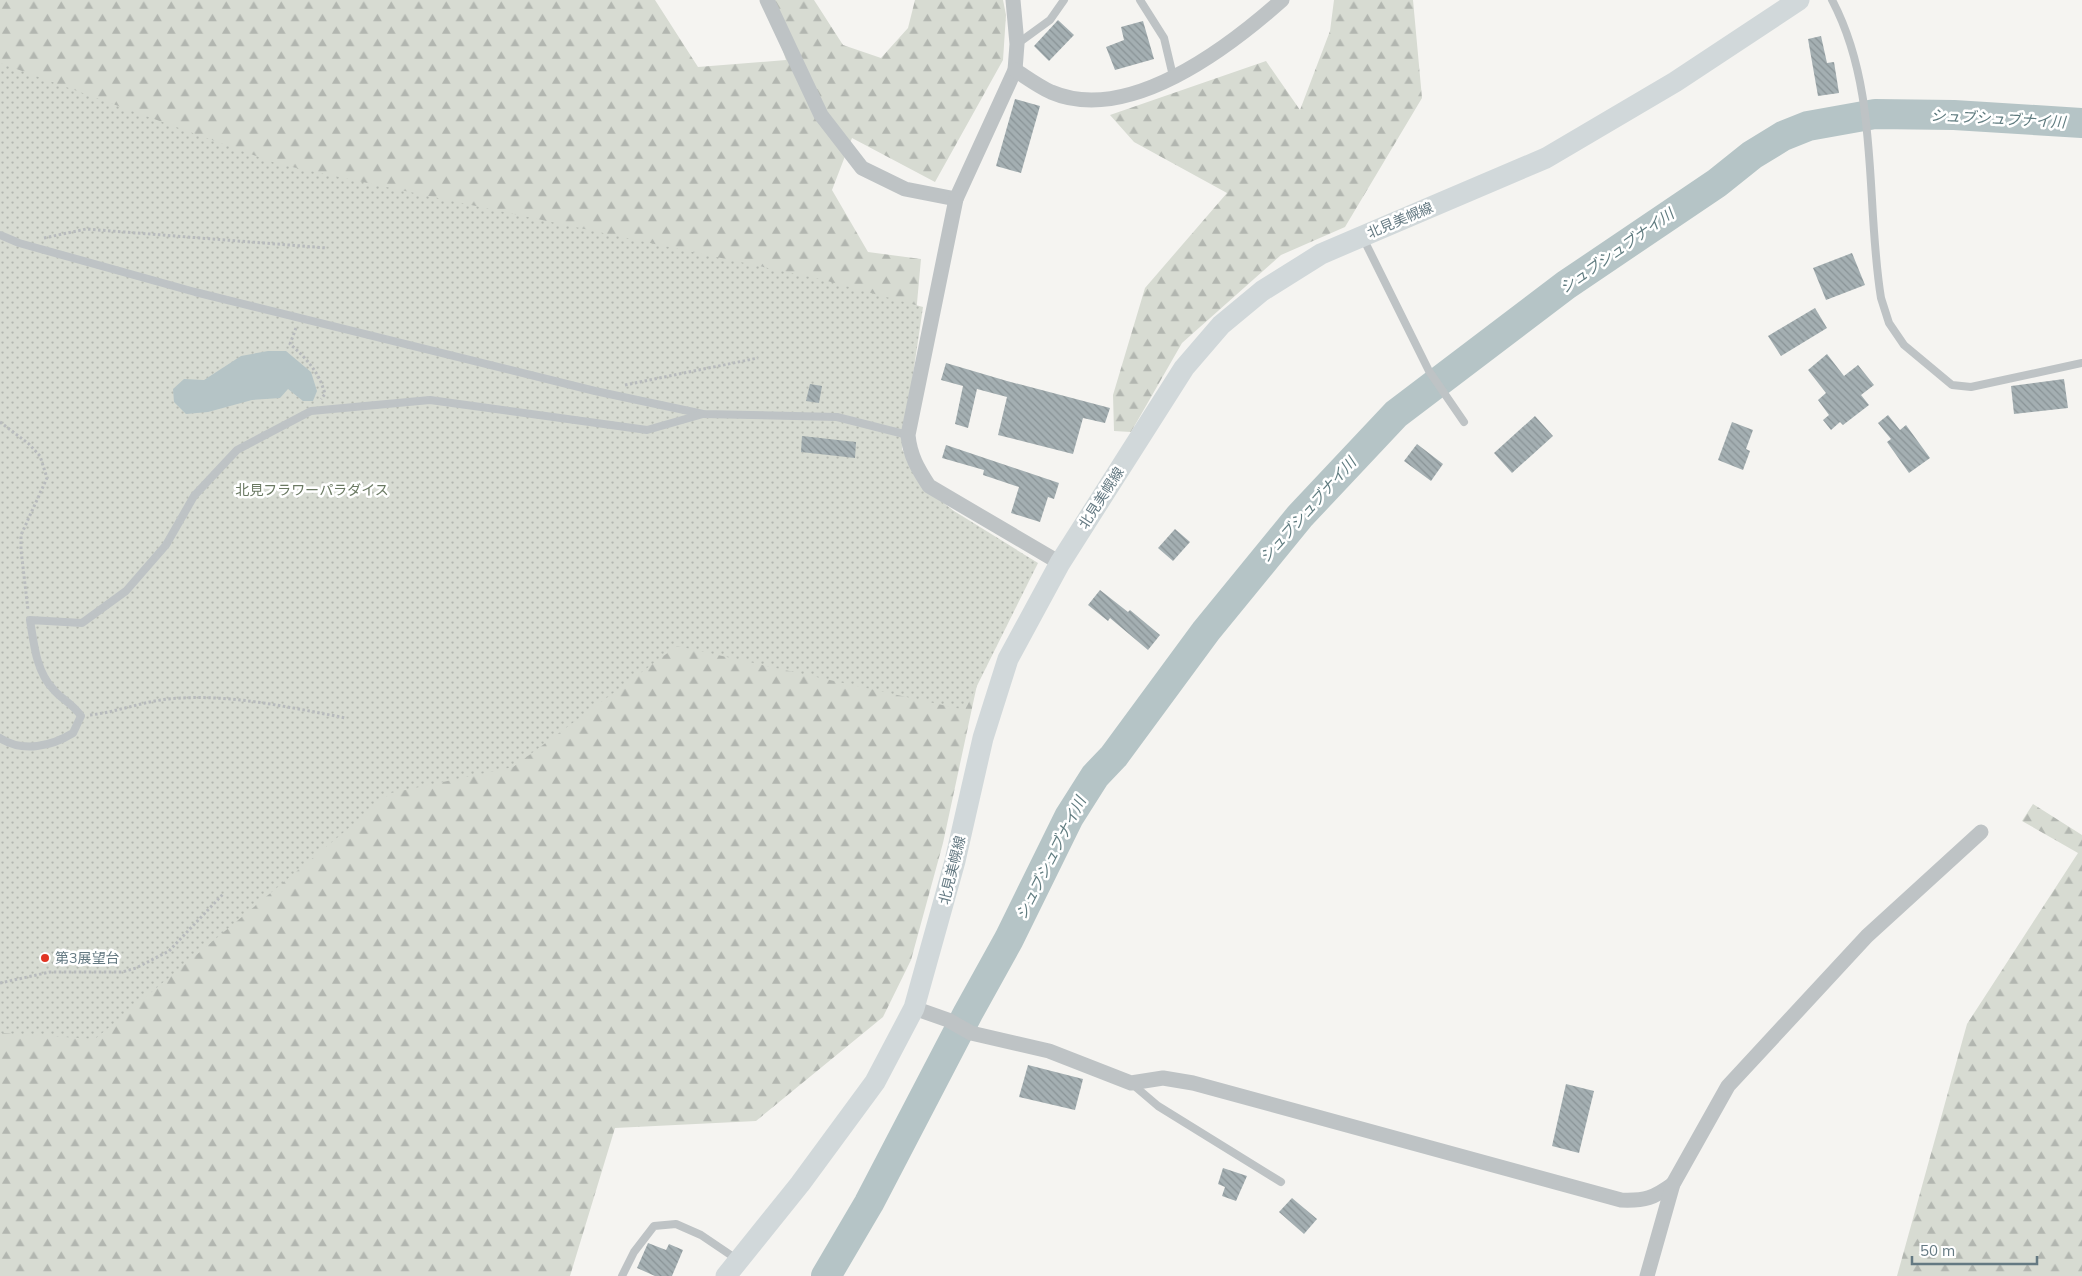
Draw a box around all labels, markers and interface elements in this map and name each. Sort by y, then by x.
water label: シュブシュブナイ川 [1930,105,2068,132]
street label: 北見美幌線 [1364,198,1436,242]
water label: シュブシュブナイ川 [1556,203,1679,297]
water label: シュブシュブナイ川 [1255,452,1361,566]
street label: 北見美幌線 [1074,464,1128,532]
park label: 北見フラワーパラダイス [235,481,389,499]
water label: シュブシュブナイ川 [1011,792,1091,922]
street label: 北見美幌線 [935,834,969,906]
place label: 第3展望台 [55,949,119,967]
marker: 第3展望台 [39,952,51,964]
scale bar [1912,1234,2037,1266]
text: 50 m [1920,1241,1955,1260]

